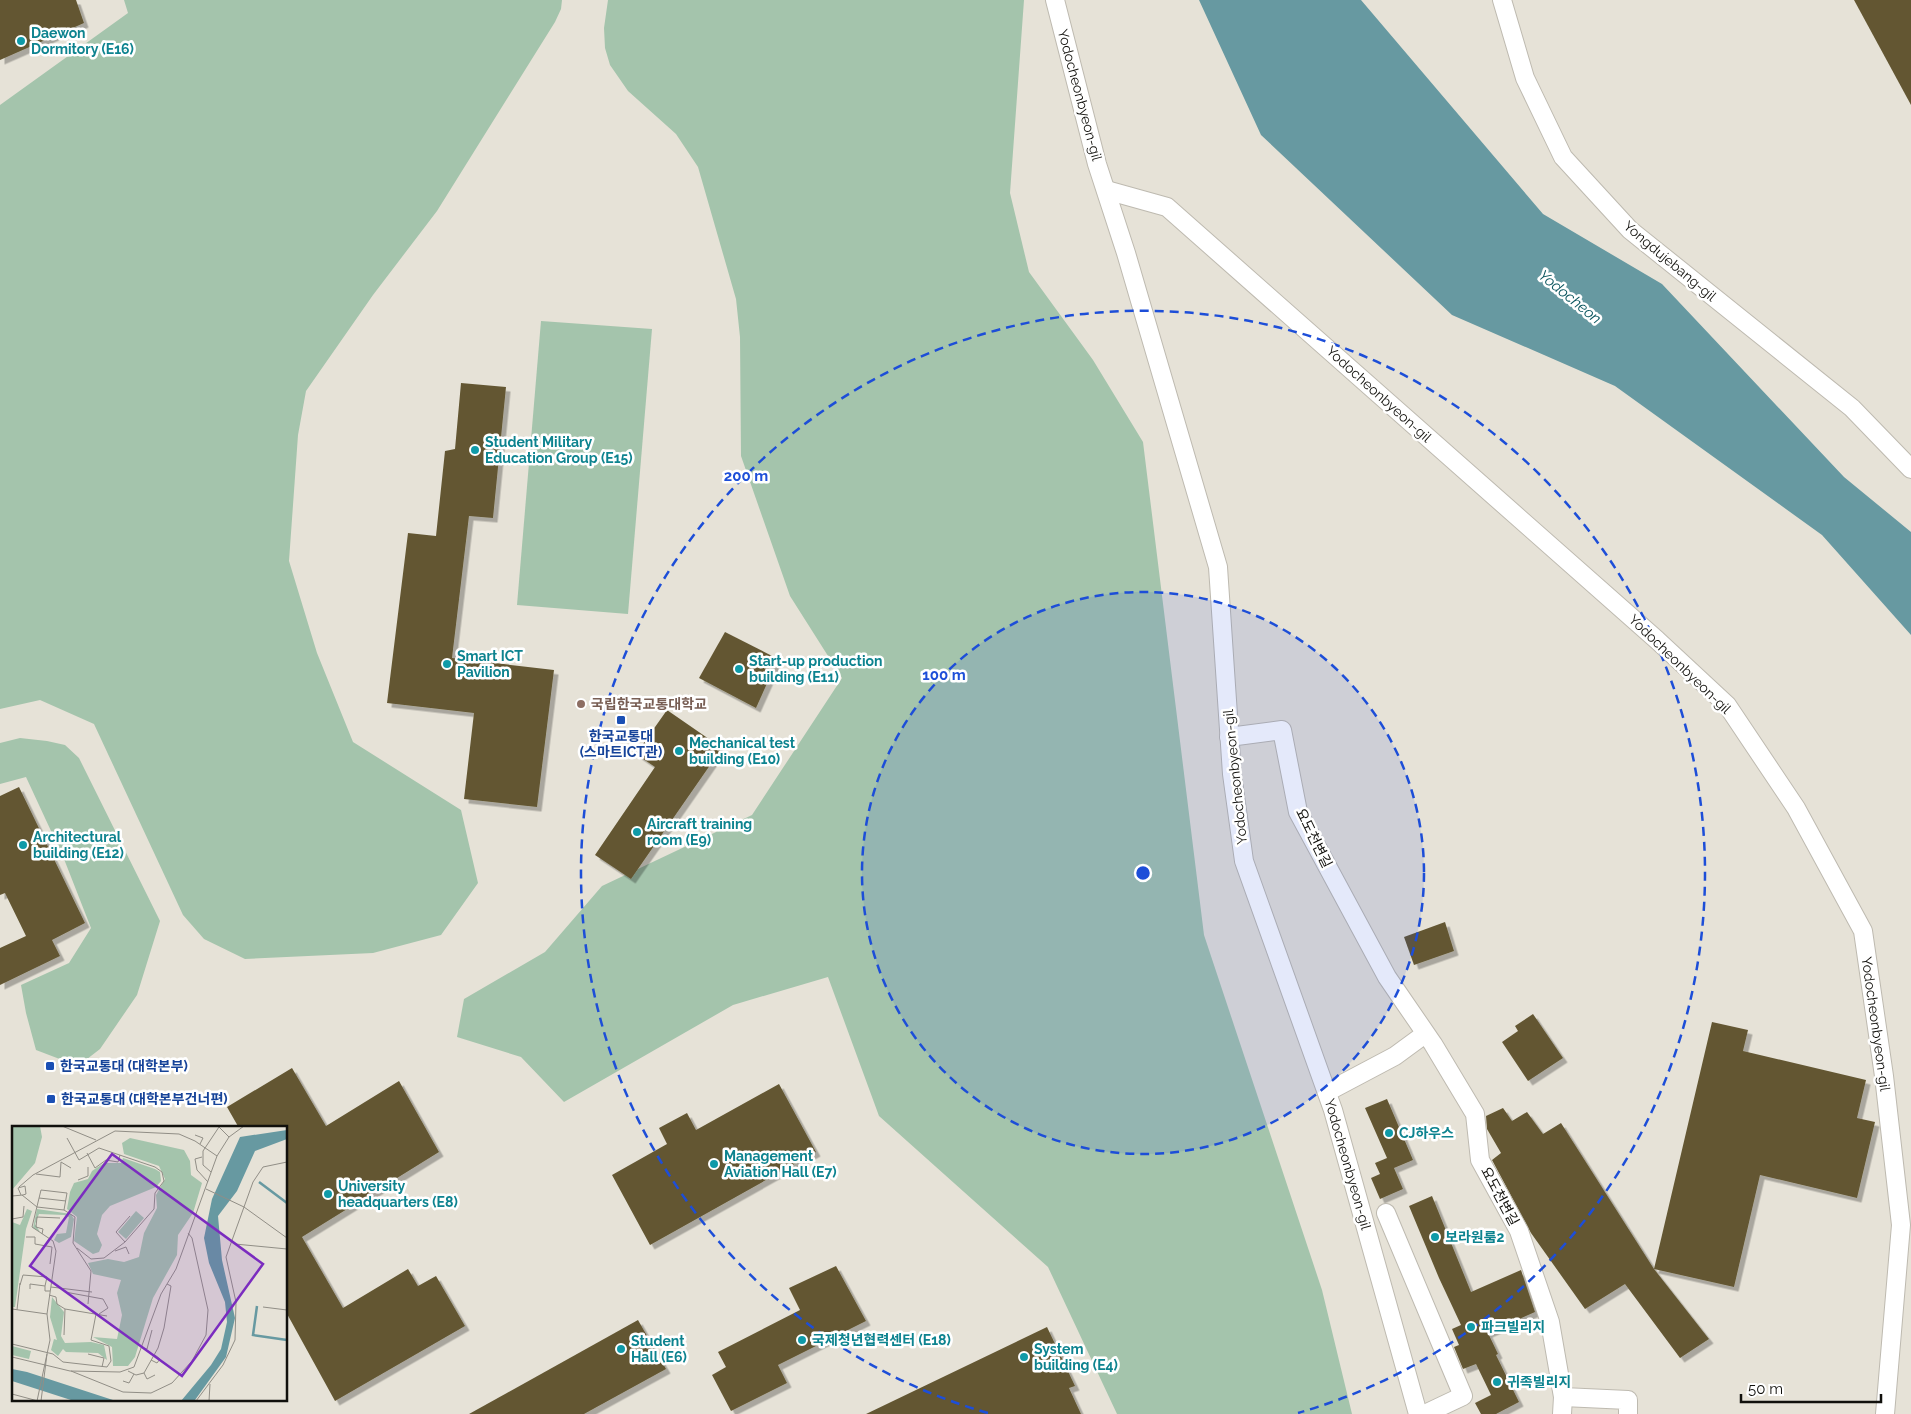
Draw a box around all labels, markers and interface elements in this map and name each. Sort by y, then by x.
place label: Daewon Dormitory (E16) [31,25,134,57]
street label: Yodocheonbyeon-gil [1055,27,1105,163]
marker: Daewon Dormitory (E16) [15,35,27,47]
street label: Yongdujebang-gil [1620,218,1720,304]
water label: Yodocheon [1535,266,1605,328]
street label: Yodocheonbyeon-gil [1323,343,1435,445]
place label: Student Military Education Group (E15) [485,434,633,466]
marker: Student Military Education Group (E15) [469,444,481,456]
text: 200 m [724,467,768,485]
street label: Yodocheonbyeon-gil [1626,611,1734,717]
place label: Smart ICT Pavilion [457,648,523,680]
place label: Start-up production building (E11) [749,653,883,685]
marker: Smart ICT Pavilion [441,658,453,670]
marker: Start-up production building (E11) [733,663,745,675]
text: 100 m [922,666,966,684]
place label: 국립한국교통대학교 [591,696,707,712]
marker: 국립한국교통대학교 [575,698,587,710]
street label: Yodocheonbyeon-gil [1220,709,1250,845]
marker: 한국교통대 (스마트ICT관) [615,714,627,726]
place label: 한국교통대 (스마트ICT관) [580,728,662,760]
place label: Mechanical test building (E10) [689,735,796,767]
marker: Mechanical test building (E10) [673,745,685,757]
street label: 요도천변길 [1293,806,1335,870]
place label: Aircraft training room (E9) [647,816,752,848]
marker: Aircraft training room (E9) [631,826,643,838]
place label: Architectural building (E12) [33,829,124,861]
marker: Architectural building (E12) [17,839,29,851]
centre of rings [1134,864,1152,882]
street label: Yodocheonbyeon-gil [1859,956,1893,1092]
place label: 한국교통대 (대학본부) [60,1058,188,1074]
marker: 한국교통대 (대학본부) [44,1060,56,1072]
place label: 한국교통대 (대학본부건너편) [61,1091,228,1107]
marker: 한국교통대 (대학본부건너편) [45,1093,57,1105]
street label: Yodocheonbyeon-gil [1322,1097,1374,1232]
place label: CJ하우스 [1399,1125,1454,1141]
inset map [12,1126,288,1402]
marker: CJ하우스 [1383,1127,1395,1139]
place label: Management Aviation Hall (E7) [724,1148,837,1180]
marker: Management Aviation Hall (E7) [708,1158,720,1170]
street label: 요도천변길 [1478,1164,1522,1228]
place label: University headquarters (E8) [338,1178,458,1210]
marker: University headquarters (E8) [322,1188,334,1200]
place label: 보라원룸2 [1445,1229,1505,1245]
marker: 보라원룸2 [1429,1231,1441,1243]
place label: 파크빌리지 [1481,1319,1545,1335]
marker: 파크빌리지 [1465,1321,1477,1333]
place label: 국제청년협력센터 (E18) [812,1332,951,1348]
place label: Student Hall (E6) [631,1333,687,1365]
marker: 국제청년협력센터 (E18) [796,1334,808,1346]
place label: System building (E4) [1034,1341,1118,1373]
marker: Student Hall (E6) [615,1343,627,1355]
marker: System building (E4) [1018,1351,1030,1363]
scale bar [1741,1372,1881,1404]
place label: 귀족빌리지 [1507,1374,1571,1390]
marker: 귀족빌리지 [1491,1376,1503,1388]
text: 50 m [1748,1380,1783,1398]

